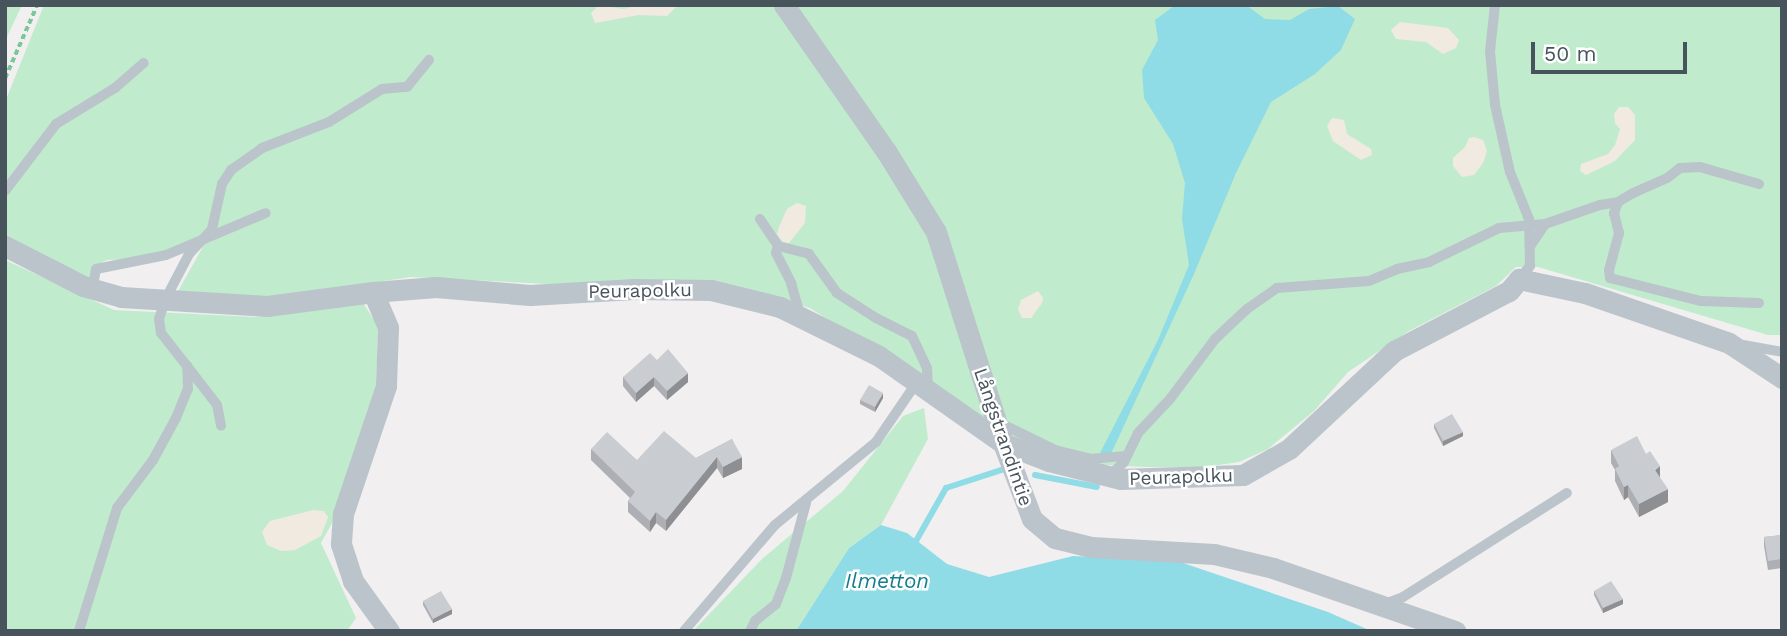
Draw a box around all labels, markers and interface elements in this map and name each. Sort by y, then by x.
scale bar [1535,28,1691,72]
text: 50 m [1544,41,1596,66]
street label: Peurapolku [588,279,692,303]
street label: Långstrandintie [969,365,1037,509]
street label: Peurapolku [1129,464,1233,490]
water label: Ilmetton [845,568,929,594]

